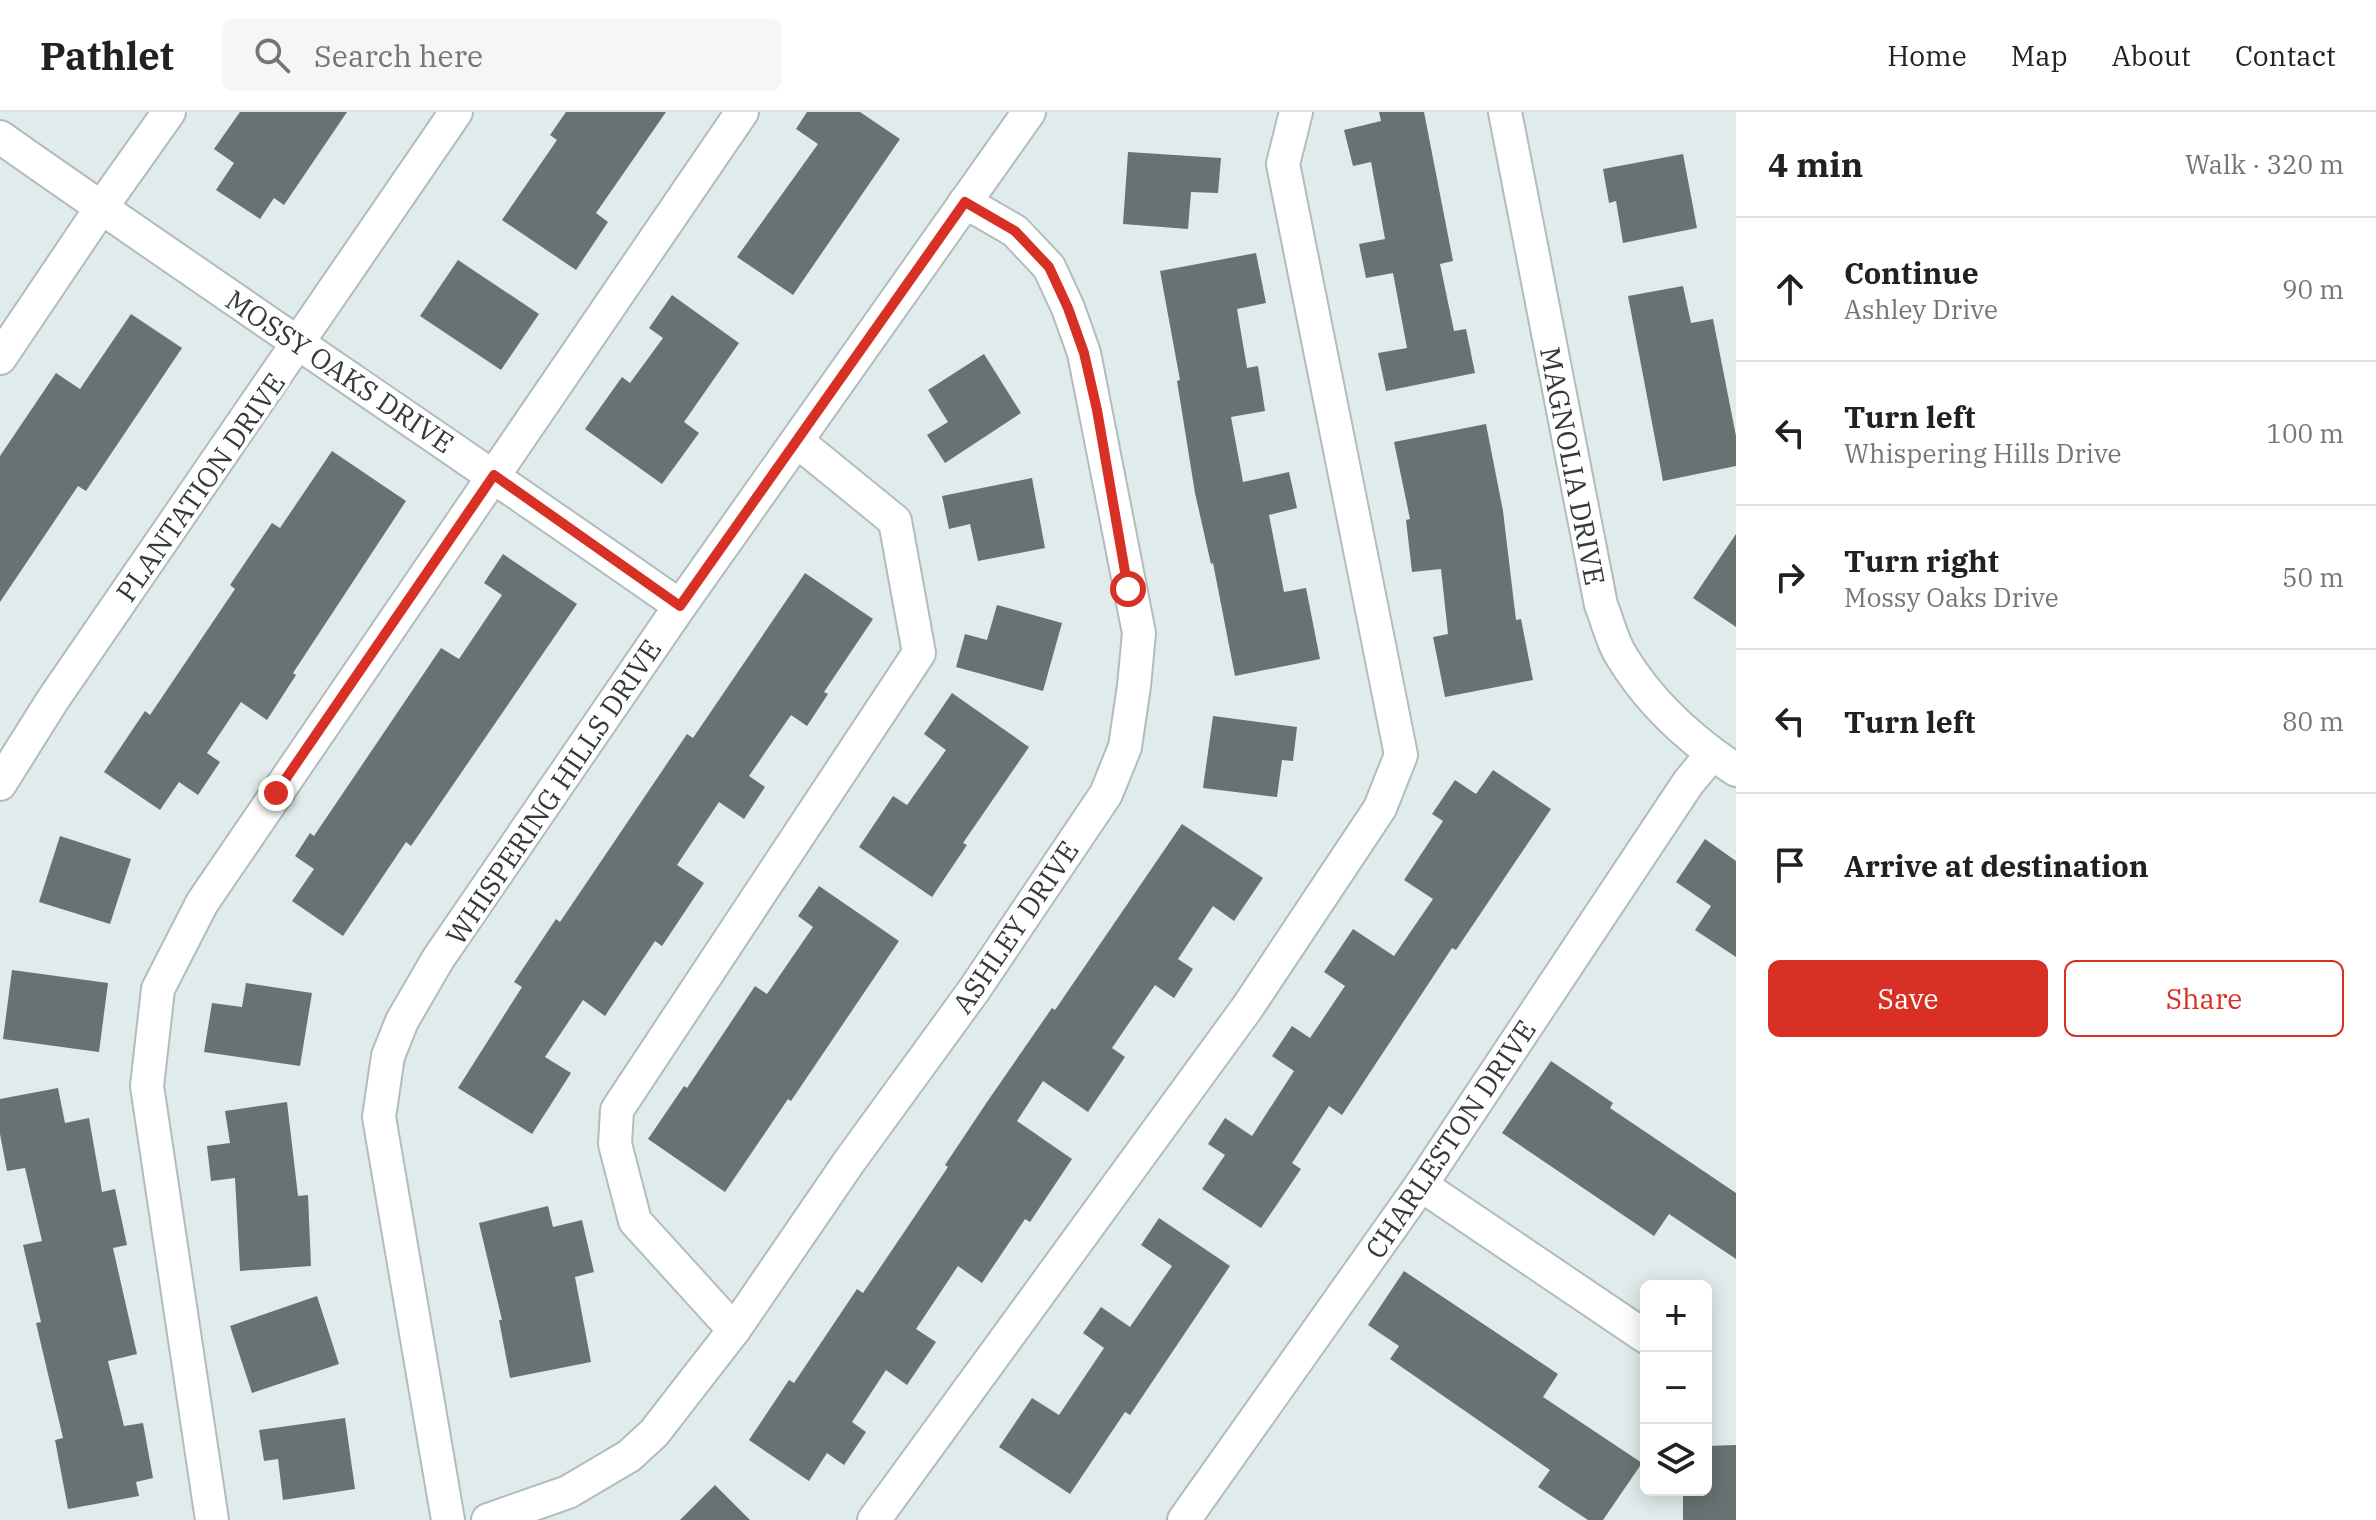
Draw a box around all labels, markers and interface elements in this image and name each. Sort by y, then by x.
search box [222,19,782,91]
text: Pathlet [40,31,174,80]
icon: search [250,33,294,77]
text: Search here [314,36,483,75]
text: Home [1887,37,1967,74]
text: Map [2011,37,2068,74]
text: About [2112,37,2191,74]
text: Contact [2235,37,2336,74]
text: 4 min [1768,142,1863,186]
text: Walk · 320 m [2185,147,2344,181]
text: Continue [1844,253,1979,292]
icon: ahead [1768,267,1812,311]
text: 90 m [2282,272,2344,306]
street label: MOSSY OAKS DRIVE [219,281,461,461]
text: Ashley Drive [1844,292,1998,326]
street label: MAGNOLIA DRIVE [1532,344,1614,588]
street label: PLANTATION DRIVE [107,365,293,609]
text: Turn left [1844,397,1976,436]
icon: left [1768,411,1812,455]
text: 100 m [2266,416,2344,450]
text: Whispering Hills Drive [1844,436,2122,470]
text: Turn right [1844,541,1999,580]
icon: right [1768,555,1812,599]
text: 50 m [2282,560,2344,594]
route start [1110,571,1146,607]
text: Mossy Oaks Drive [1844,580,2059,614]
street label: WHISPERING HILLS DRIVE [437,632,669,952]
icon: left [1768,699,1812,743]
text: Turn left [1844,702,1976,741]
text: 80 m [2282,704,2344,738]
route end [258,775,294,811]
street label: ASHLEY DRIVE [944,833,1086,1021]
icon: arrive [1768,843,1812,887]
text: Arrive at destination [1844,846,2149,885]
button: Save [1768,960,2048,1037]
button: Share [2064,960,2344,1037]
street label: CHARLESTON DRIVE [1356,1013,1544,1265]
map controls [1640,1280,1712,1496]
button: + [1640,1280,1712,1352]
button: − [1640,1352,1712,1424]
button: layers [1640,1424,1712,1496]

